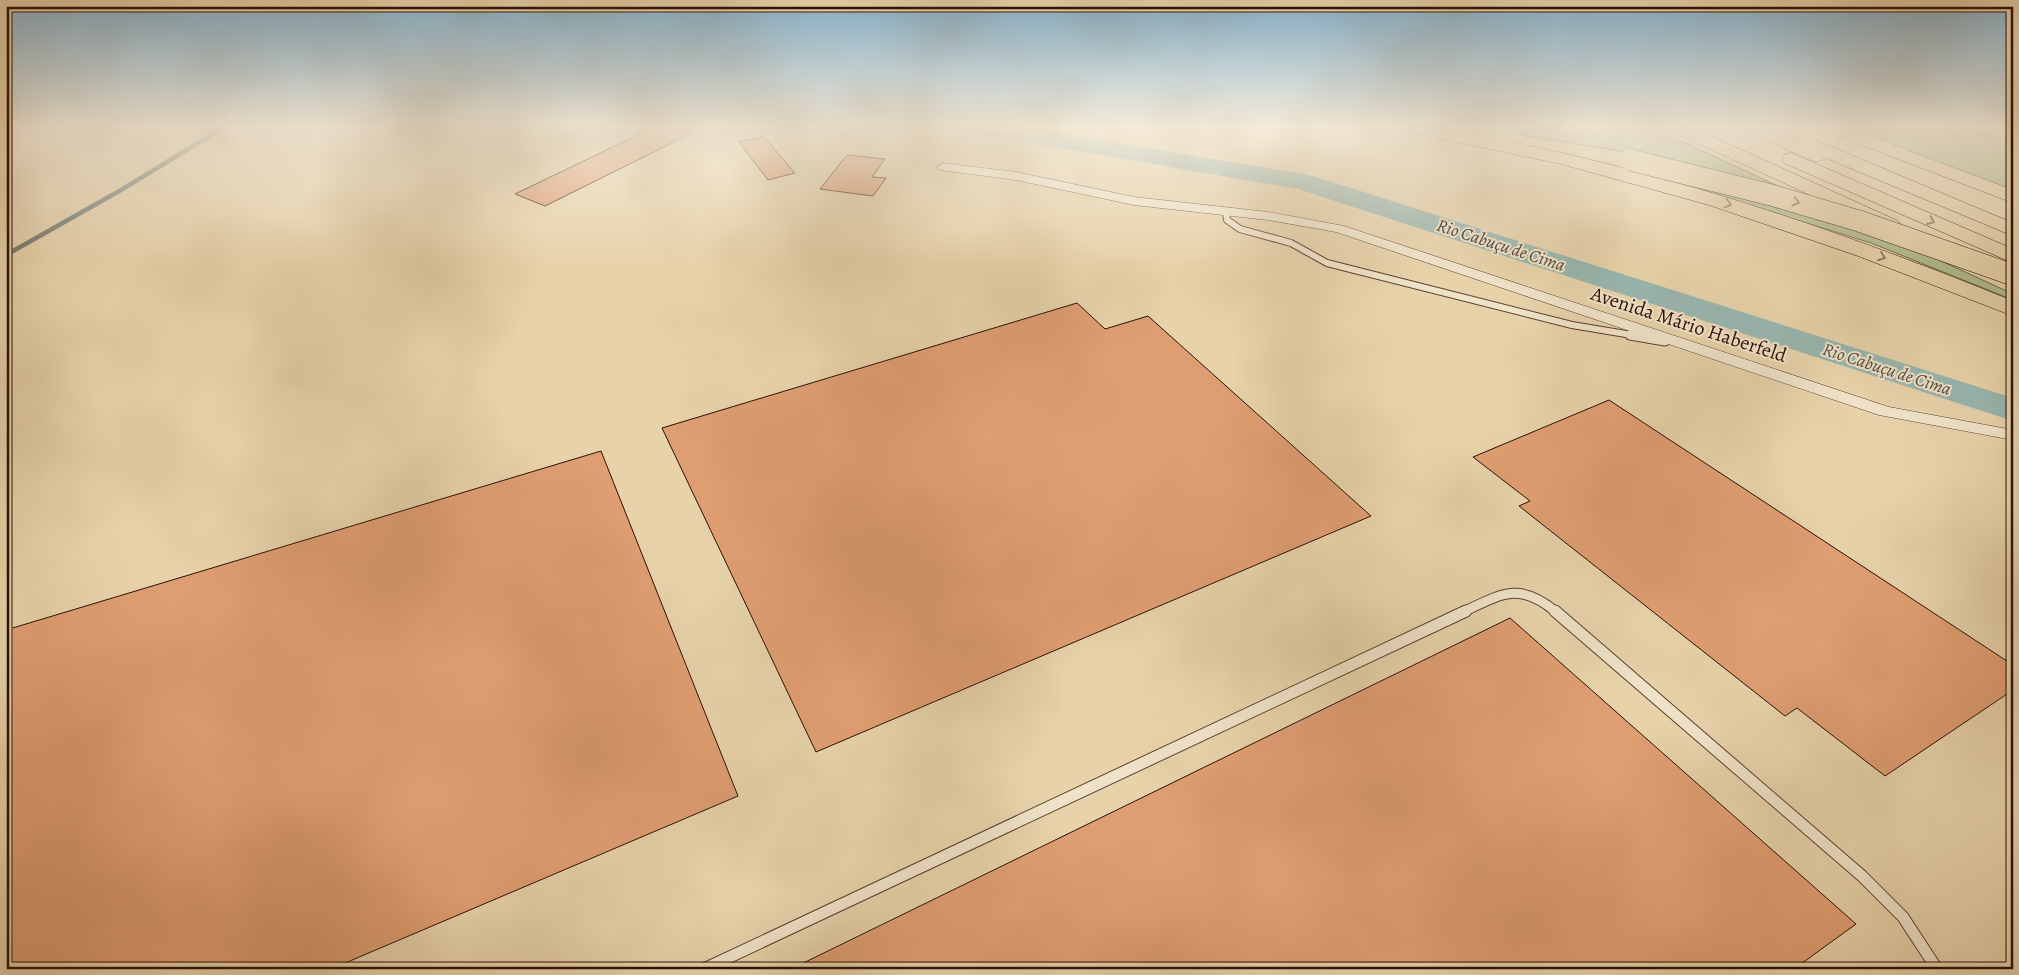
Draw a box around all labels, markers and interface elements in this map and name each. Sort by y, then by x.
one-way arrow [1791,197,1799,207]
one-way arrow [1723,199,1731,209]
water label: Rio Cabuçu de Cima [1434,213,1568,277]
one-way arrow [1926,214,1935,225]
one-way arrow [1877,251,1886,261]
street label: Avenida Mário Haberfeld [1587,280,1790,369]
water label: Rio Cabuçu de Cima [1820,337,1954,401]

